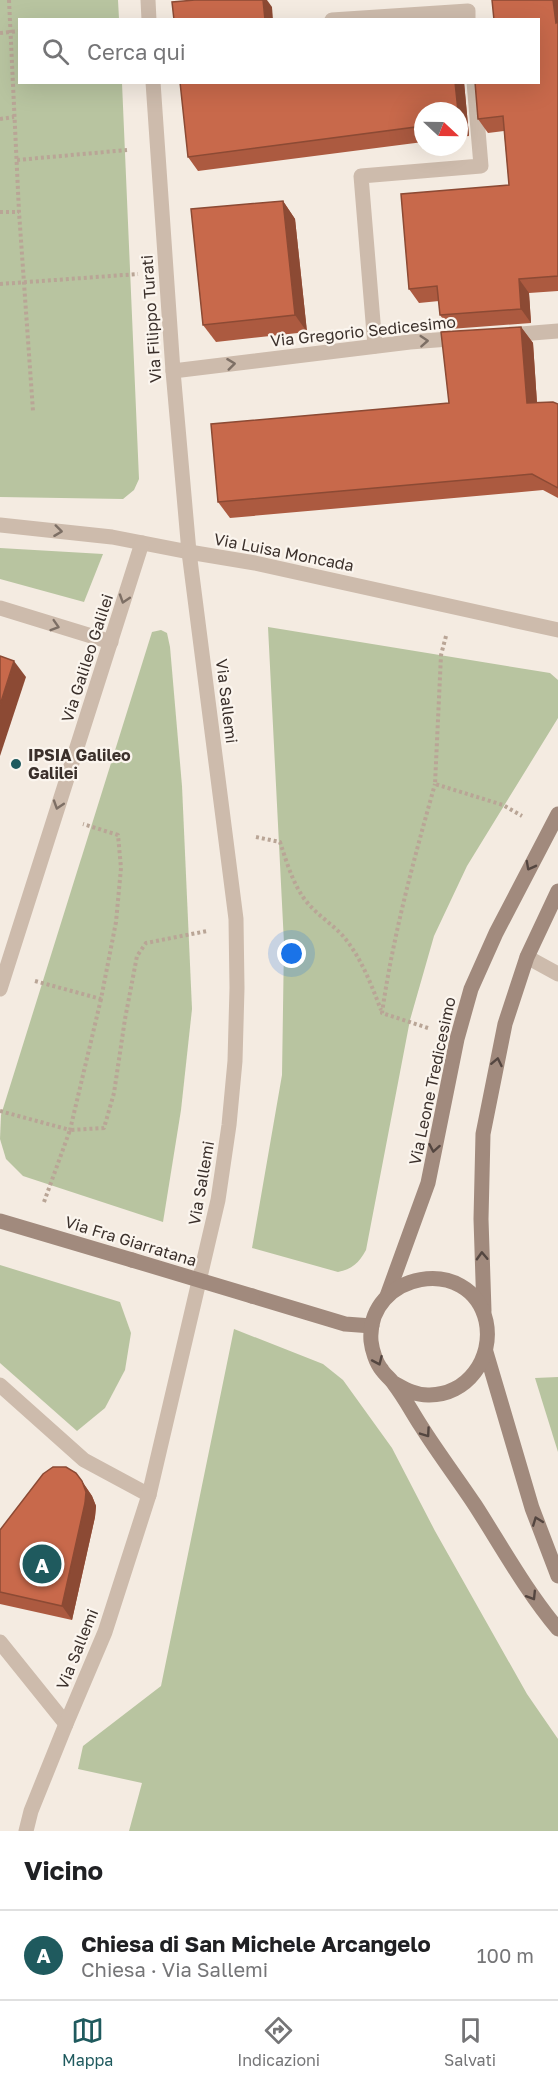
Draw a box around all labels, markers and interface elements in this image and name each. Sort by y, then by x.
search box [18,18,540,84]
icon: search [39,35,72,68]
text: Cerca qui [87,38,186,65]
north arrow [414,102,468,156]
street label: Via Filippo Turati [137,254,165,384]
street label: Via Gregorio Sedicesimo [269,311,457,351]
one-way arrow [420,335,429,348]
one-way arrow [226,358,235,371]
one-way arrow [54,524,63,537]
street label: Via Luisa Moncada [212,529,356,575]
street label: Via Galileo Galilei [57,591,117,725]
one-way arrow [119,593,132,604]
one-way arrow [49,619,60,631]
street label: Via Sallemi [212,658,242,744]
place label: IPSIA Galileo Galilei [28,745,131,783]
marker: IPSIA Galileo Galilei [9,757,23,771]
one-way arrow [53,799,66,810]
one-way arrow [526,859,537,870]
your location [277,939,306,968]
street label: Via Leone Tredicesimo [404,995,460,1167]
one-way arrow [490,1058,503,1068]
street label: Via Sallemi [184,1139,218,1227]
one-way arrow [429,1143,441,1153]
street label: Via Fra Giarratana [63,1211,199,1271]
one-way arrow [476,1251,489,1260]
one-way arrow [370,1355,382,1366]
one-way arrow [418,1426,429,1437]
one-way arrow [532,1516,545,1527]
pin: A [22,1542,62,1586]
one-way arrow [525,1590,537,1600]
street label: Via Sallemi [52,1606,102,1692]
text: Vicino [24,1855,103,1886]
text: Chiesa di San Michele Arcangelo [81,1930,431,1957]
text: A [36,1943,51,1967]
text: 100 m [477,1943,534,1967]
text: Chiesa · Via Sallemi [81,1957,268,1981]
tab: Mappa [62,2014,113,2070]
tab: Indicazioni [237,2014,320,2070]
tab: Salvati [444,2014,496,2070]

